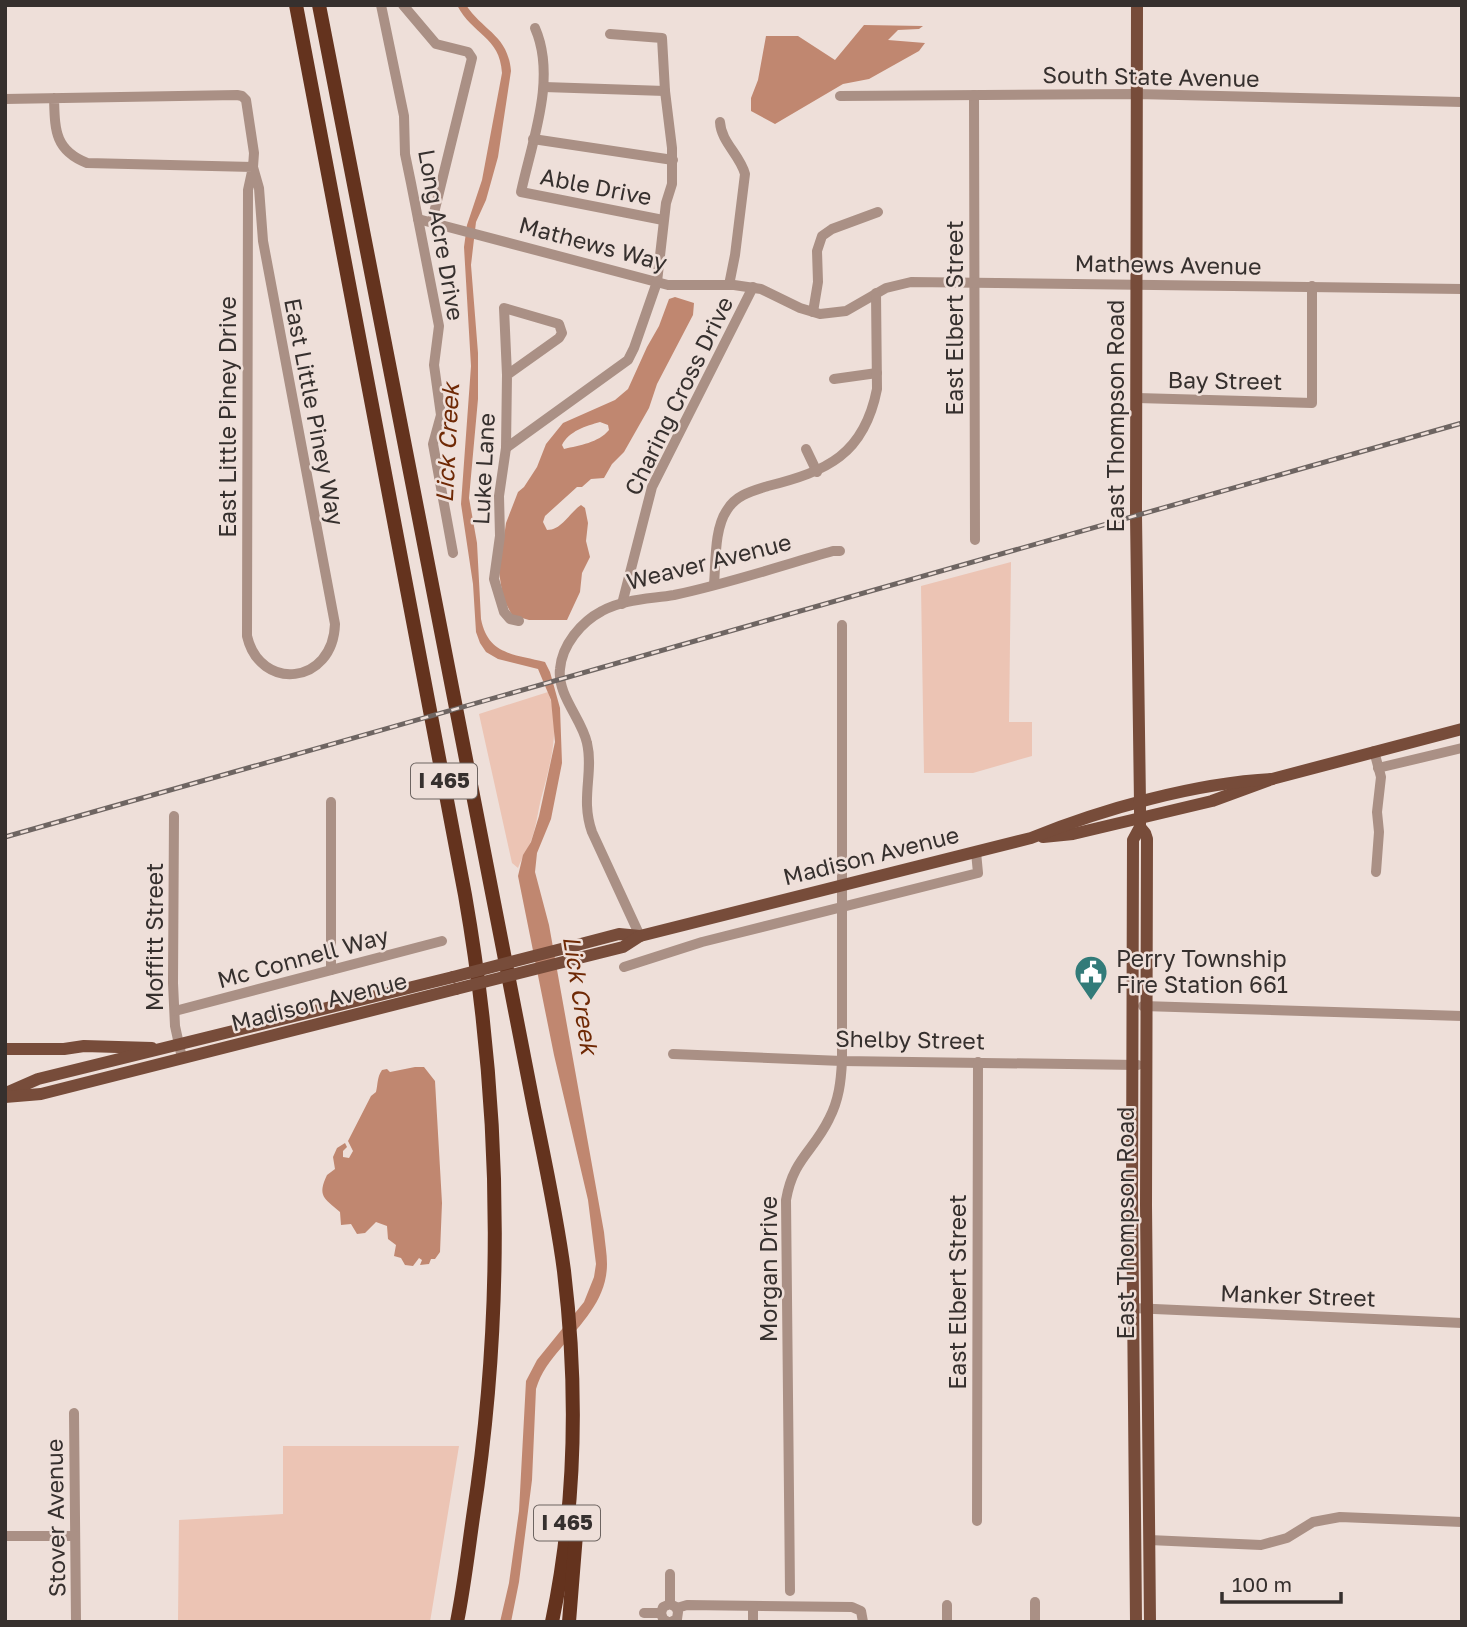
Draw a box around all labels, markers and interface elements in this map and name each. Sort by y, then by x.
street label: South State Avenue [1042,60,1260,92]
street label: Long Acre Drive [413,147,471,323]
street label: Able Drive [538,162,654,211]
street label: Mathews Way [516,210,670,276]
street label: East Elbert Street [940,220,968,416]
street label: Mathews Avenue [1074,248,1262,280]
street label: Charing Cross Drive [618,292,738,499]
street label: East Little Piney Drive [213,296,241,538]
street label: East Little Piney Way [279,296,351,528]
street label: East Thompson Road [1101,300,1129,532]
street label: Bay Street [1167,365,1283,395]
water label: Lick Creek [429,380,464,503]
street label: Luke Lane [466,412,500,526]
street label: Weaver Avenue [624,527,794,595]
road number: I 465 [411,764,477,798]
street label: Madison Avenue [780,820,962,890]
street label: Moffitt Street [140,863,168,1011]
street label: Mc Connell Way [214,921,392,993]
water label: Lick Creek [558,933,606,1059]
place label: Perry Township Fire Station 661 [1116,944,1288,998]
public building icon: Perry Township Fire Station 661 [1072,953,1110,1002]
street label: Madison Avenue [228,966,410,1036]
street label: Shelby Street [835,1024,985,1054]
street label: East Thompson Road [1111,1107,1139,1339]
street label: East Elbert Street [943,1194,971,1390]
street label: Morgan Drive [754,1196,782,1342]
street label: Manker Street [1220,1278,1376,1312]
street label: Stover Avenue [40,1439,70,1597]
road number: I 465 [534,1506,600,1540]
scale bar [1222,1560,1341,1604]
text: 100 m [1232,1571,1292,1597]

